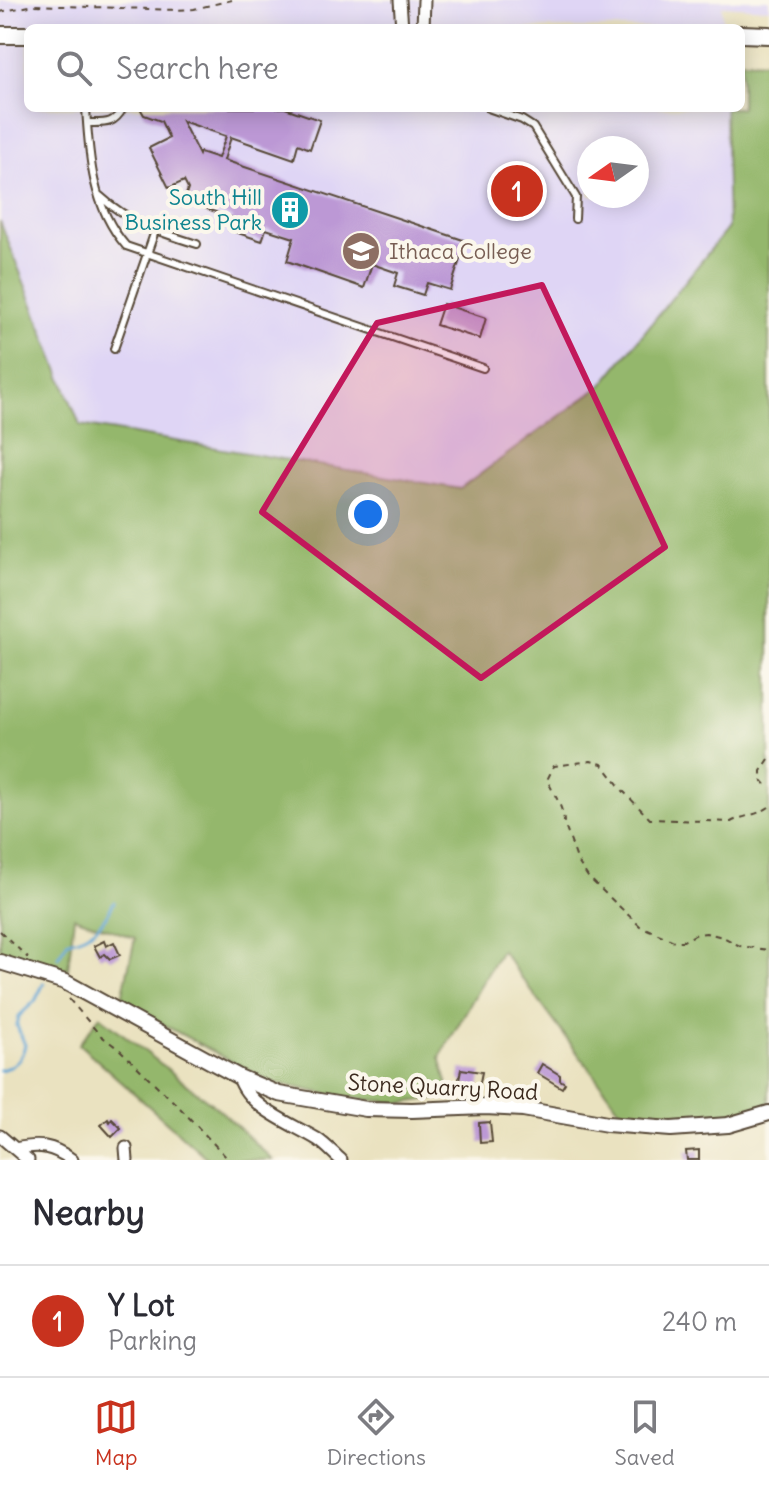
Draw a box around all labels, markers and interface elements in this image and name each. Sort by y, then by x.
search box [24,24,745,112]
icon: search [52,46,96,90]
text: Search here [116,49,279,87]
north arrow [577,136,649,208]
pin: 1 [491,161,543,221]
place label: South Hill Business Park [124,183,262,236]
building icon: South Hill Business Park [269,189,311,231]
school or university icon: Ithaca College [340,230,382,272]
place label: Ithaca College [389,237,532,265]
your location [348,494,388,534]
street label: Stone Quarry Road [347,1068,539,1106]
text: Nearby [32,1191,145,1234]
text: Y Lot [108,1286,174,1324]
text: 1 [53,1305,63,1338]
text: 240 m [662,1305,737,1338]
text: Parking [108,1324,197,1357]
tab: Map [94,1395,138,1471]
tab: Directions [327,1395,426,1471]
tab: Saved [614,1395,675,1471]

